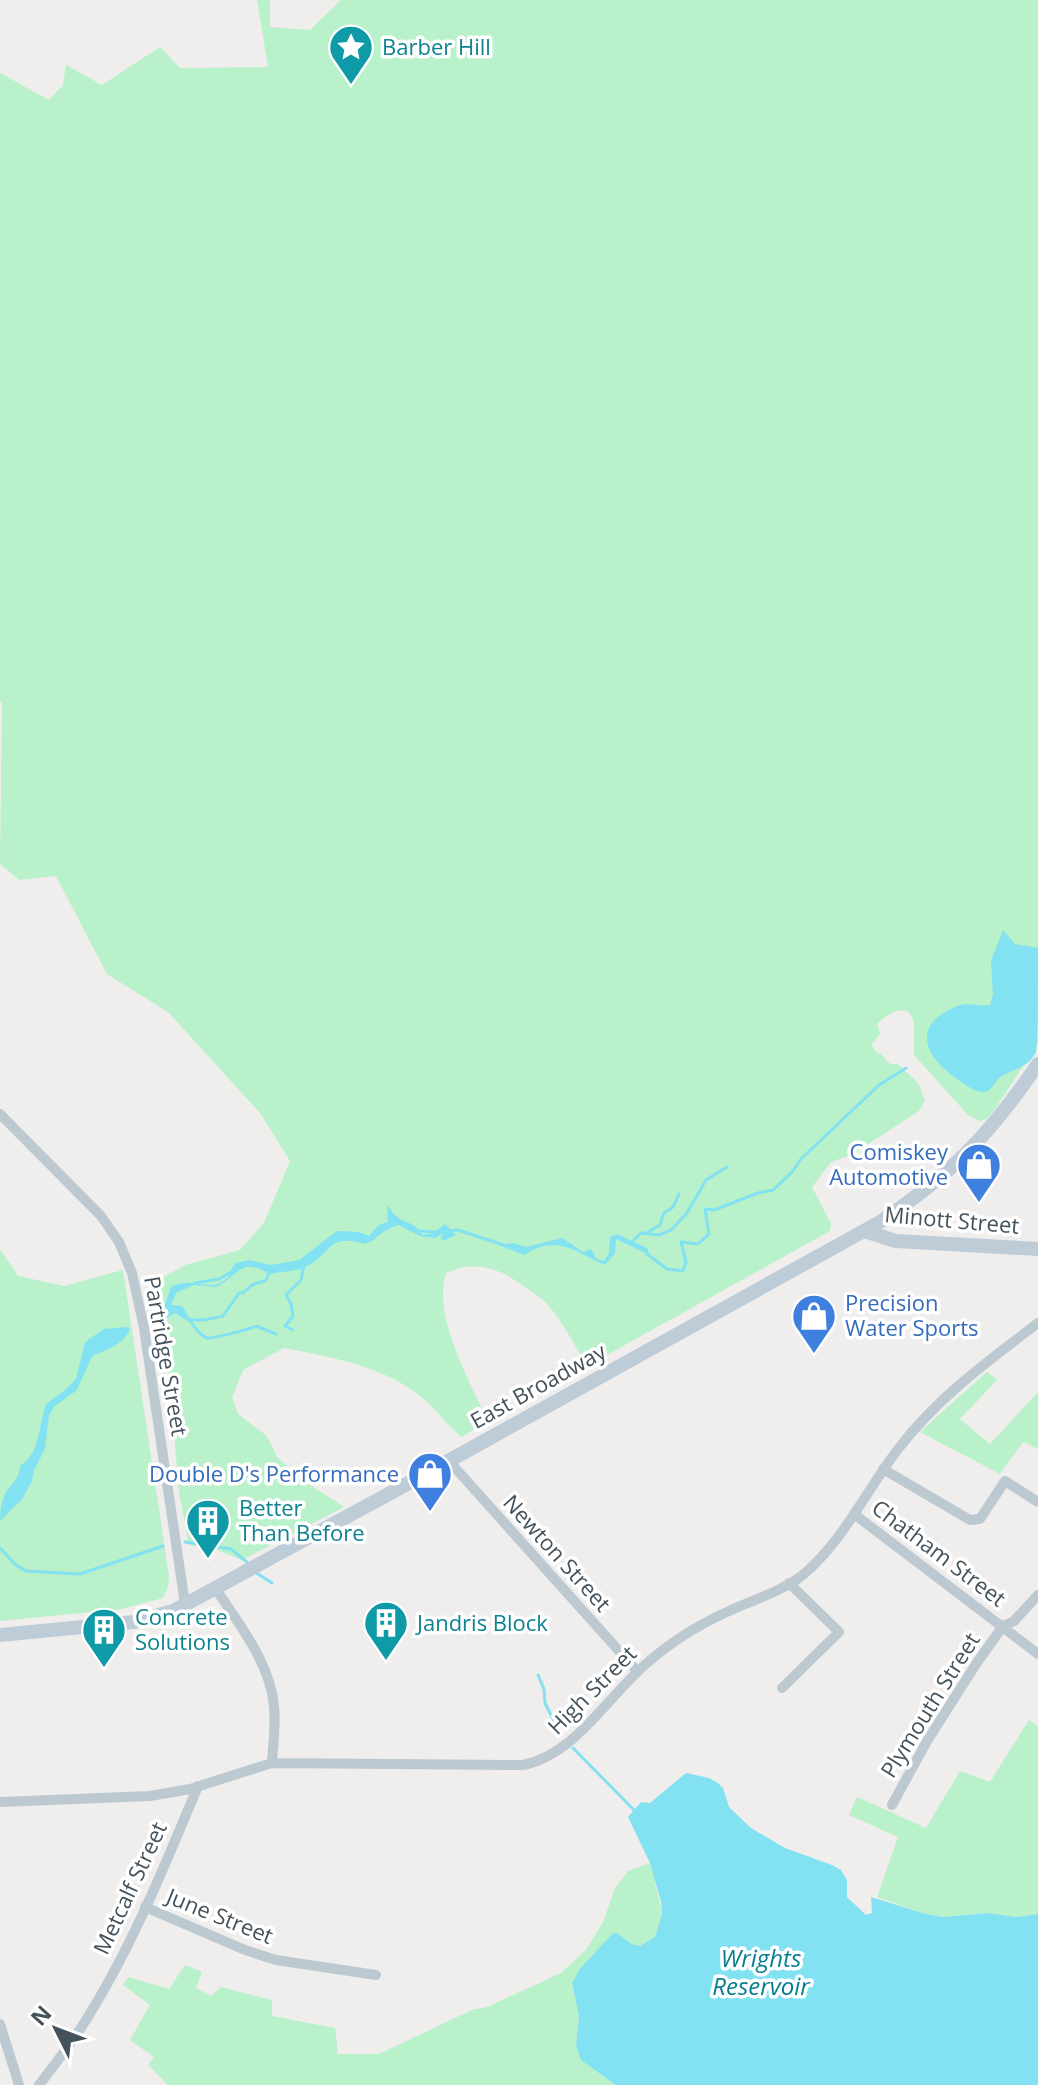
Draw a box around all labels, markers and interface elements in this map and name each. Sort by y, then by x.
place icon: Barber Hill [327,23,375,86]
place label: Barber Hill [382,31,491,61]
place label: Comiskey Automotive [829,1136,949,1191]
shop icon: Comiskey Automotive [955,1141,1003,1204]
street label: Minott Street [884,1198,1021,1240]
street label: Partridge Street [138,1274,196,1438]
place label: Precision Water Sports [845,1287,979,1342]
shop icon: Precision Water Sports [790,1292,838,1355]
street label: East Broadway [464,1335,612,1435]
shop icon: Double D's Performance [406,1450,454,1513]
place label: Double D's Performance [149,1458,399,1488]
street label: Newton Street [497,1487,618,1617]
place label: Better Than Before [239,1492,365,1547]
street label: Chatham Street [866,1492,1013,1613]
building icon: Better Than Before [184,1497,232,1560]
building icon: Jandris Block [362,1599,410,1662]
place label: Concrete Solutions [135,1601,230,1656]
building icon: Concrete Solutions [80,1606,128,1669]
place label: Jandris Block [415,1607,548,1637]
street label: Plymouth Street [873,1626,986,1783]
street label: High Street [540,1638,642,1740]
street label: Metcalf Street [85,1816,173,1959]
street label: June Street [161,1879,278,1950]
water label: Wrights Reservoir [712,1941,811,2002]
north arrow [16,1989,96,2069]
text: N [23,1998,58,2032]

